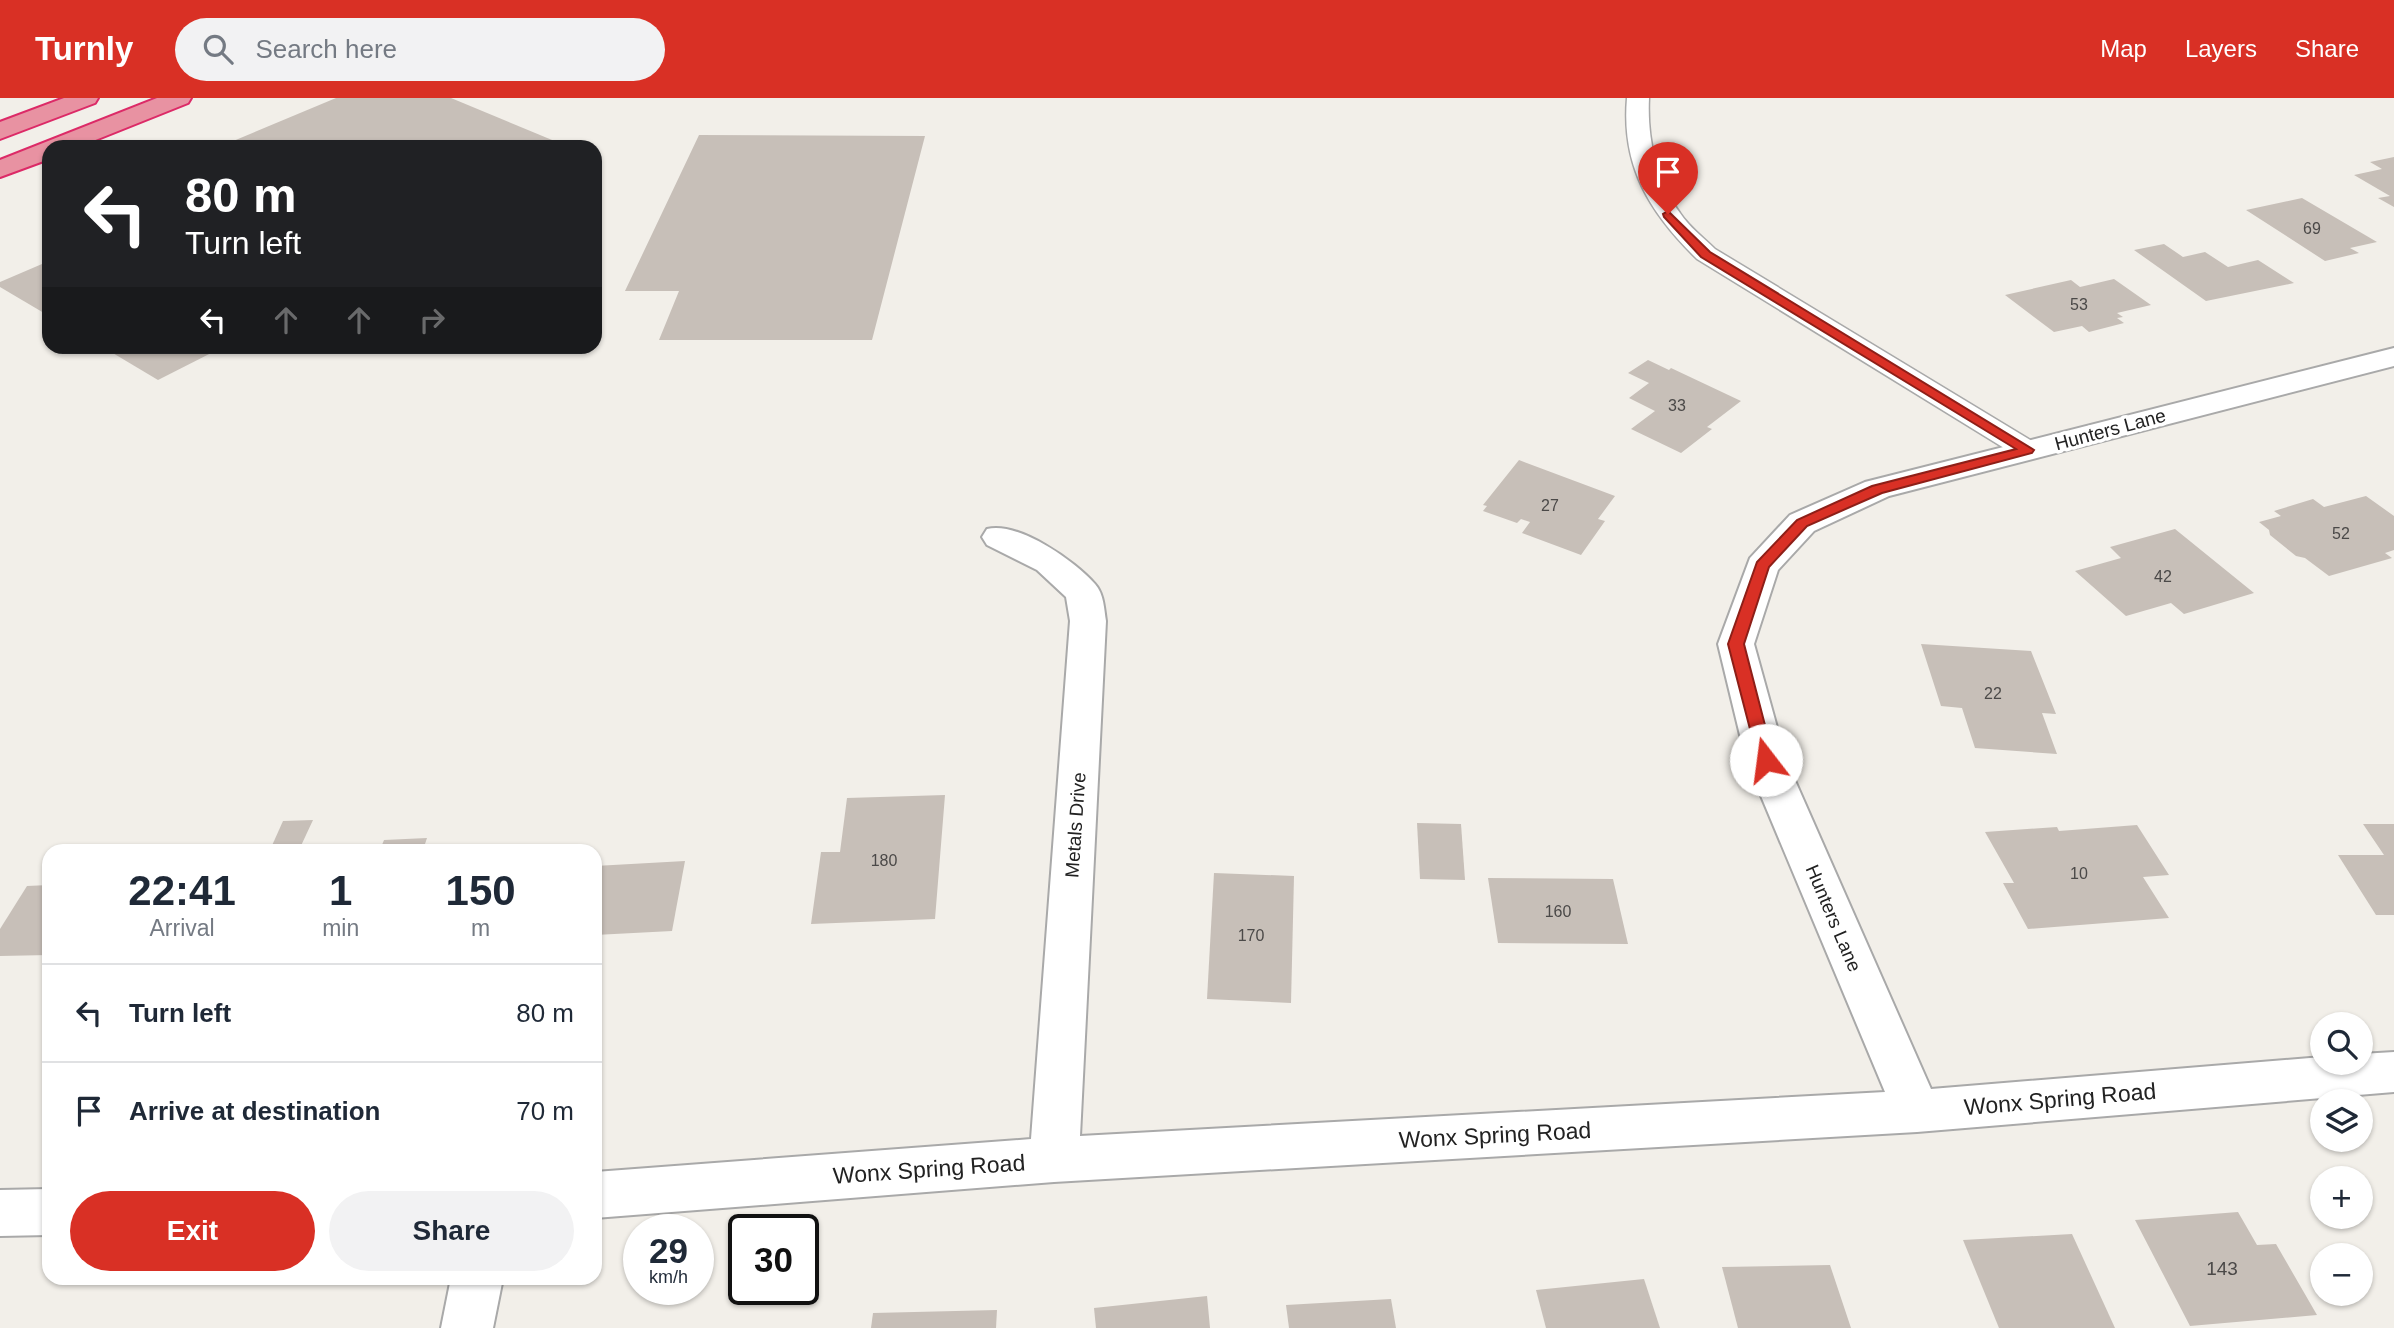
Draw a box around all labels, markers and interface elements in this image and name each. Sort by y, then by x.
search box [175,18,665,81]
text: Turnly [35,30,133,67]
icon: search [199,30,237,68]
text: Search here [255,34,397,64]
text: Map [2100,35,2147,62]
text: Layers [2185,35,2257,62]
text: Share [2295,35,2359,62]
pin [1638,142,1698,214]
icon: arrive [1649,153,1687,191]
icon: left [70,168,161,259]
text: 80 m [185,168,297,222]
house number: 69 [2303,220,2321,237]
text: Turn left [185,225,301,261]
house number: 53 [2070,296,2088,313]
icon: left [194,301,232,339]
icon: ahead [267,301,305,339]
icon: ahead [340,301,378,339]
icon: right [413,301,451,339]
house number: 33 [1668,397,1686,414]
street label: Hunters Lane [2052,405,2168,454]
house number: 27 [1541,497,1559,514]
house number: 52 [2332,525,2350,542]
house number: 42 [2154,568,2172,585]
house number: 22 [1984,685,2002,702]
position arrow [1729,723,1803,797]
street label: Metals Drive [1061,772,1090,878]
house number: 180 [871,852,897,869]
street label: Hunters Lane [1802,862,1865,975]
house number: 10 [2070,865,2088,882]
text: 22:41 [128,867,236,914]
text: 1 [329,867,352,914]
text: 150 [446,867,516,914]
house number: 160 [1545,903,1571,920]
text: Arrival [149,915,215,941]
text: min [322,915,359,941]
text: m [471,915,490,941]
house number: 170 [1238,927,1264,944]
icon: left [70,994,108,1032]
text: Turn left [129,998,231,1028]
text: 80 m [516,998,574,1028]
map controls [2310,1012,2373,1306]
button: search [2310,1012,2373,1075]
street label: Wonx Spring Road [1963,1078,2157,1120]
button: layers [2310,1089,2373,1152]
icon: arrive [70,1092,108,1130]
text: Arrive at destination [129,1096,380,1126]
text: 70 m [516,1096,574,1126]
street label: Wonx Spring Road [1398,1117,1592,1153]
street label: Wonx Spring Road [832,1149,1026,1189]
button: + [2310,1166,2373,1229]
button: Exit [70,1191,315,1271]
button: Share [329,1191,574,1271]
speed limit sign: 30 [728,1214,819,1305]
text: 29 [649,1231,688,1270]
button: − [2310,1243,2373,1306]
house number: 143 [2206,1258,2238,1279]
text: km/h [649,1267,688,1287]

